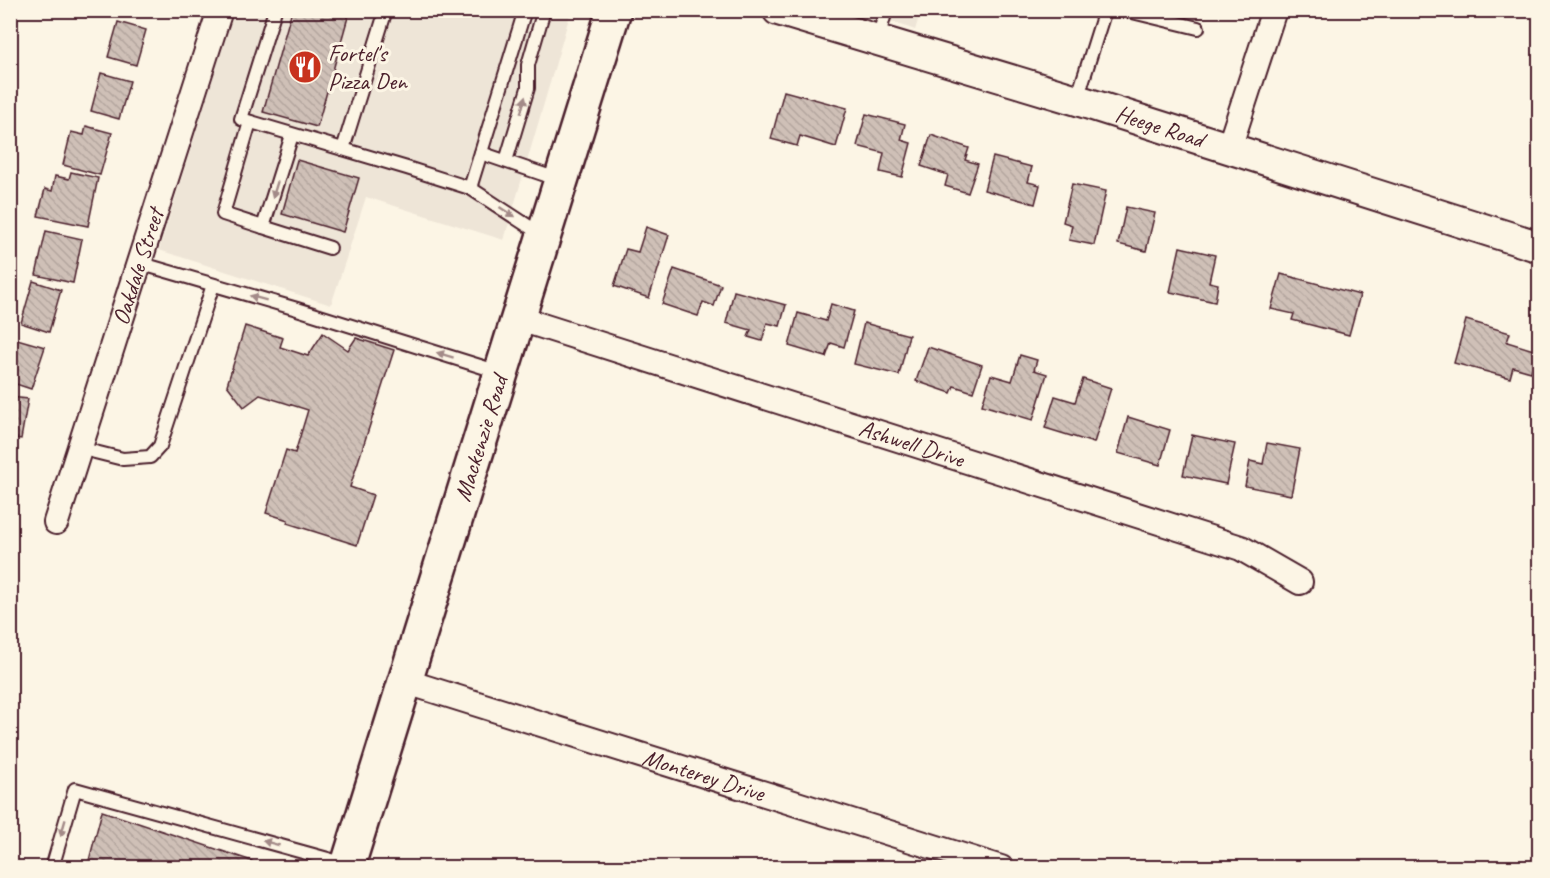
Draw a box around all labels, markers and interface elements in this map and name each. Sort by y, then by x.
place label: Fortel's Pizza Den [328,38,408,96]
restaurant icon: Fortel's Pizza Den [287,49,323,85]
one-way arrow [519,96,528,114]
street label: Heege Road [1112,98,1211,155]
one-way arrow [270,181,279,199]
street label: Oakdale Street [105,202,171,329]
one-way arrow [499,206,515,217]
one-way arrow [249,293,267,303]
one-way arrow [436,350,454,359]
street label: Mackenzie Road [447,368,515,505]
street label: Ashwell Drive [856,413,970,475]
street label: Monterey Drive [639,742,770,809]
one-way arrow [58,819,67,837]
one-way arrow [262,838,280,847]

